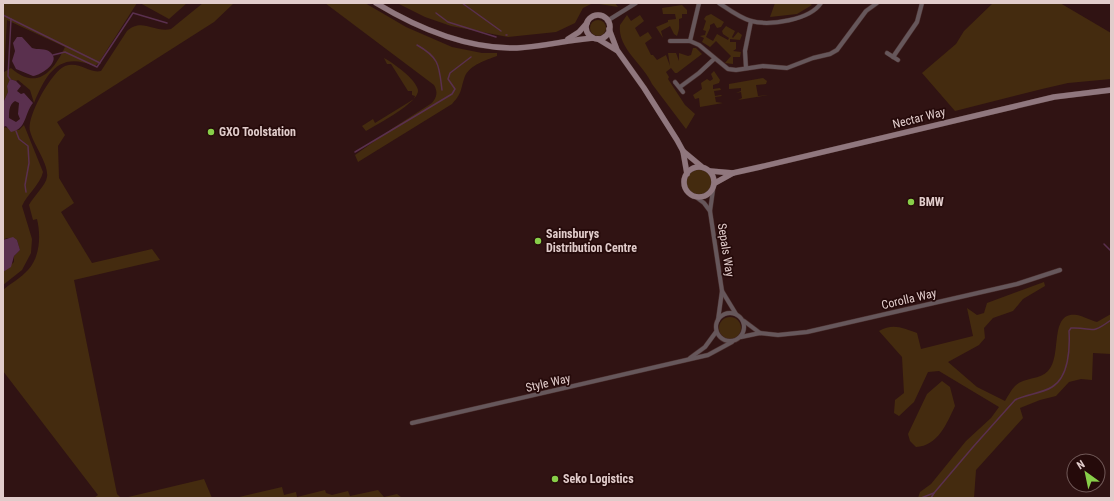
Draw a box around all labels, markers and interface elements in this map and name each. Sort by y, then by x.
street label: Nectar Way [891,105,947,131]
place label: GXO Toolstation [219,125,296,139]
marker: GXO Toolstation [206,127,216,137]
place label: BMW [919,195,944,209]
marker: BMW [906,197,916,207]
street label: Sepals Way [715,222,737,278]
place label: Sainsburys Distribution Centre [546,227,637,255]
marker: Sainsburys Distribution Centre [533,236,543,246]
street label: Corolla Way [880,286,938,312]
street label: Style Way [524,371,572,395]
north arrow [1066,453,1106,493]
text: N [1074,458,1087,472]
place label: Seko Logistics [563,472,634,486]
marker: Seko Logistics [550,474,560,484]

